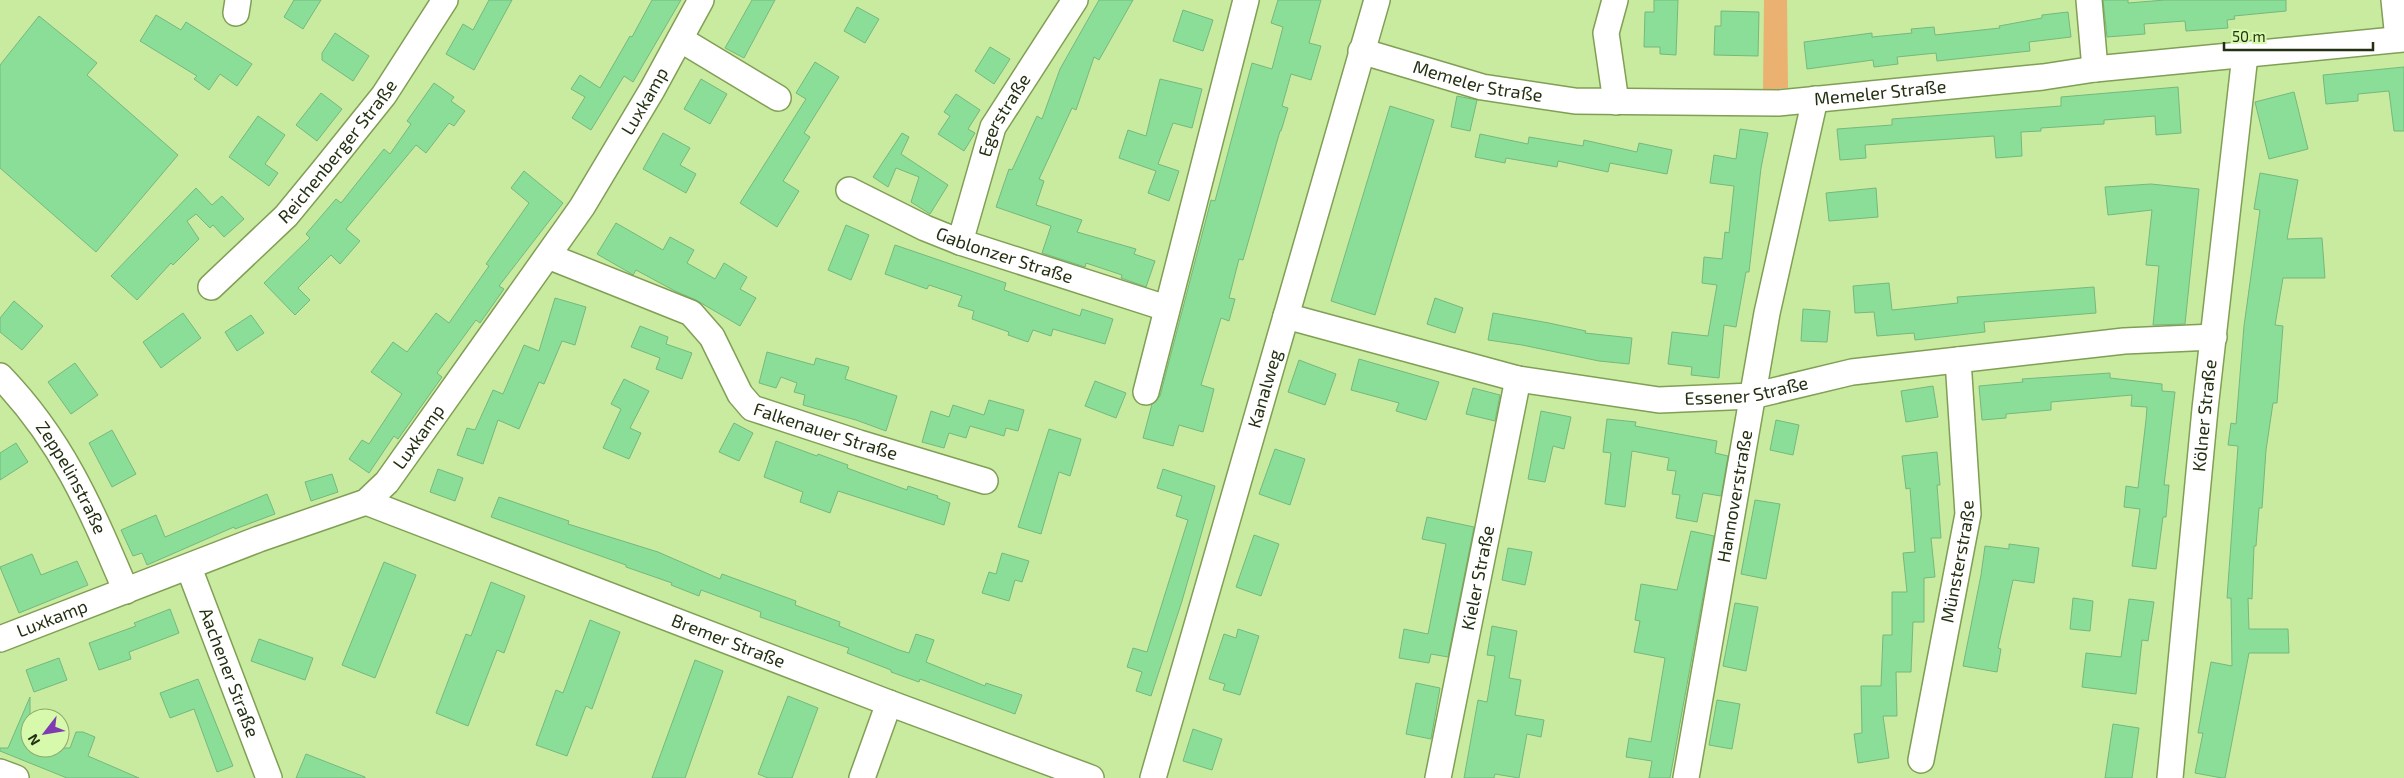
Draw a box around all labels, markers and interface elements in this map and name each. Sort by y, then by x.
scale bar [2224,20,2373,52]
text: 50 m [2232,27,2266,45]
street label: Memeler Straße [1411,55,1544,106]
street label: Luxkamp [616,63,672,138]
street label: Egerstraße [973,69,1035,159]
street label: Reichenberger Straße [273,75,401,228]
street label: Memeler Straße [1813,75,1947,109]
street label: Gablonzer Straße [933,222,1076,287]
street label: Kanalweg [1242,347,1286,430]
street label: Kölner Straße [2187,358,2221,473]
street label: Essener Straße [1684,371,1810,409]
street label: Falkenauer Straße [751,397,900,464]
street label: Luxkamp [388,400,449,473]
street label: Zeppelinstraße [32,417,112,537]
street label: Hannoverstraße [1712,428,1756,564]
street label: Münsterstraße [1935,500,1979,625]
street label: Kieler Straße [1456,523,1498,632]
street label: Luxkamp [13,594,91,642]
street label: Aachener Straße [195,604,264,740]
street label: Bremer Straße [669,608,788,672]
north arrow [20,708,70,758]
text: N [24,731,43,749]

